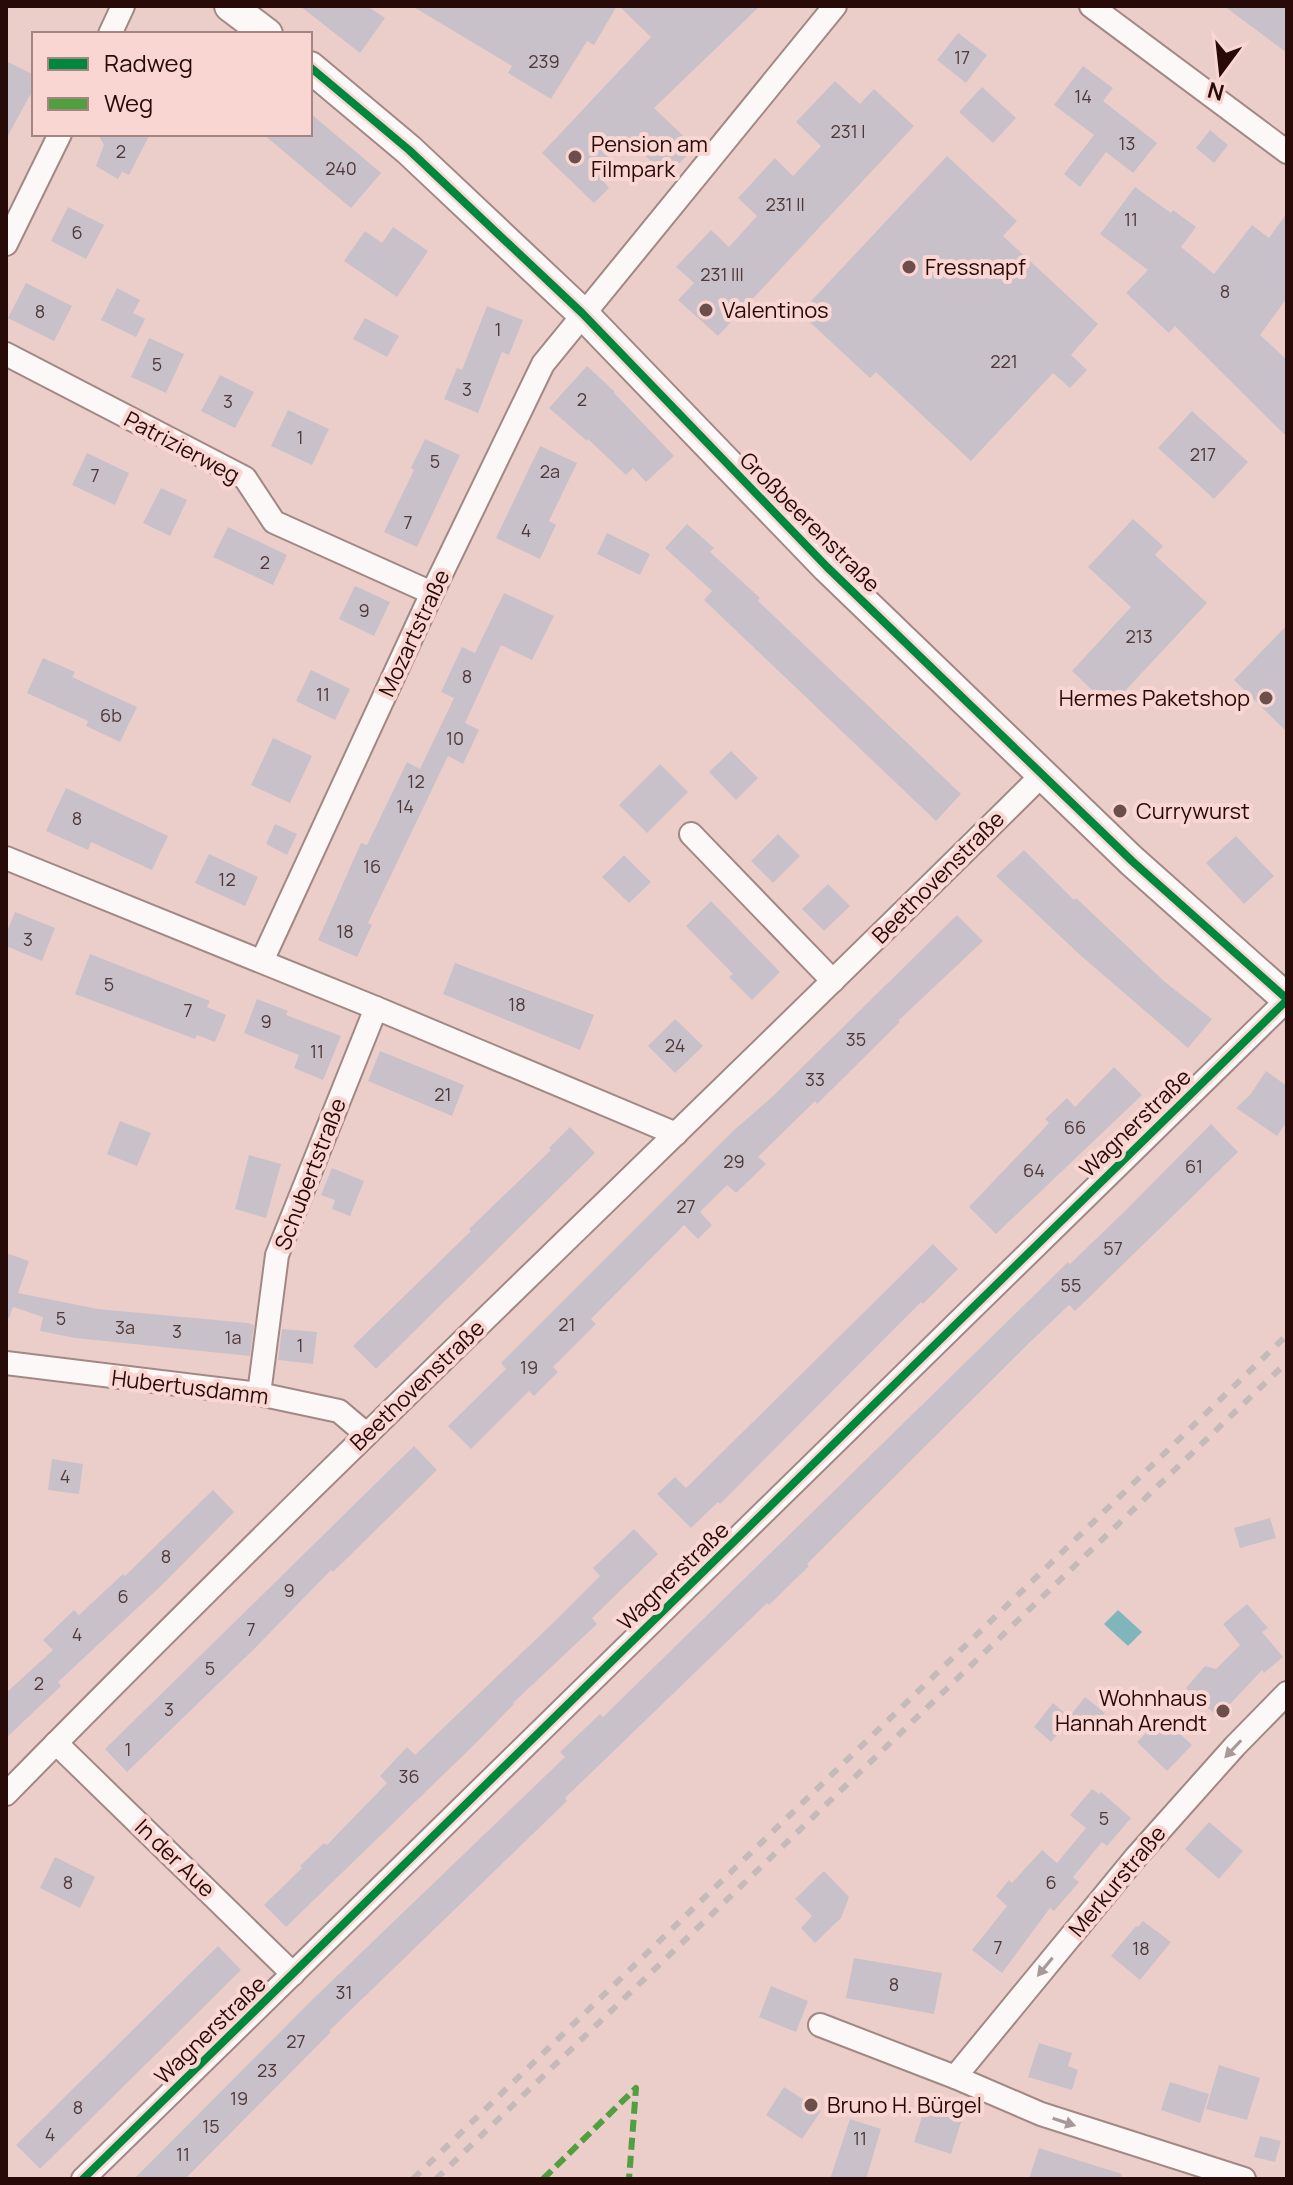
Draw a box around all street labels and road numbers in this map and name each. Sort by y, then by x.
street label: Patrizierweg [119,404,245,490]
street label: Großbeerenstraße [733,445,887,599]
street label: Mozartstraße [371,564,457,701]
street label: Beethovenstraße [865,804,1011,950]
street label: Wagnerstraße [1073,1062,1197,1184]
street label: Schubertstraße [267,1094,353,1254]
street label: Beethovenstraße [343,1313,491,1457]
street label: Hubertusdamm [110,1362,270,1412]
street label: Wagnerstraße [611,1515,735,1637]
street label: In der Aue [128,1812,222,1904]
street label: Merkurstraße [1062,1819,1173,1943]
street label: Wagnerstraße [148,1969,272,2091]

